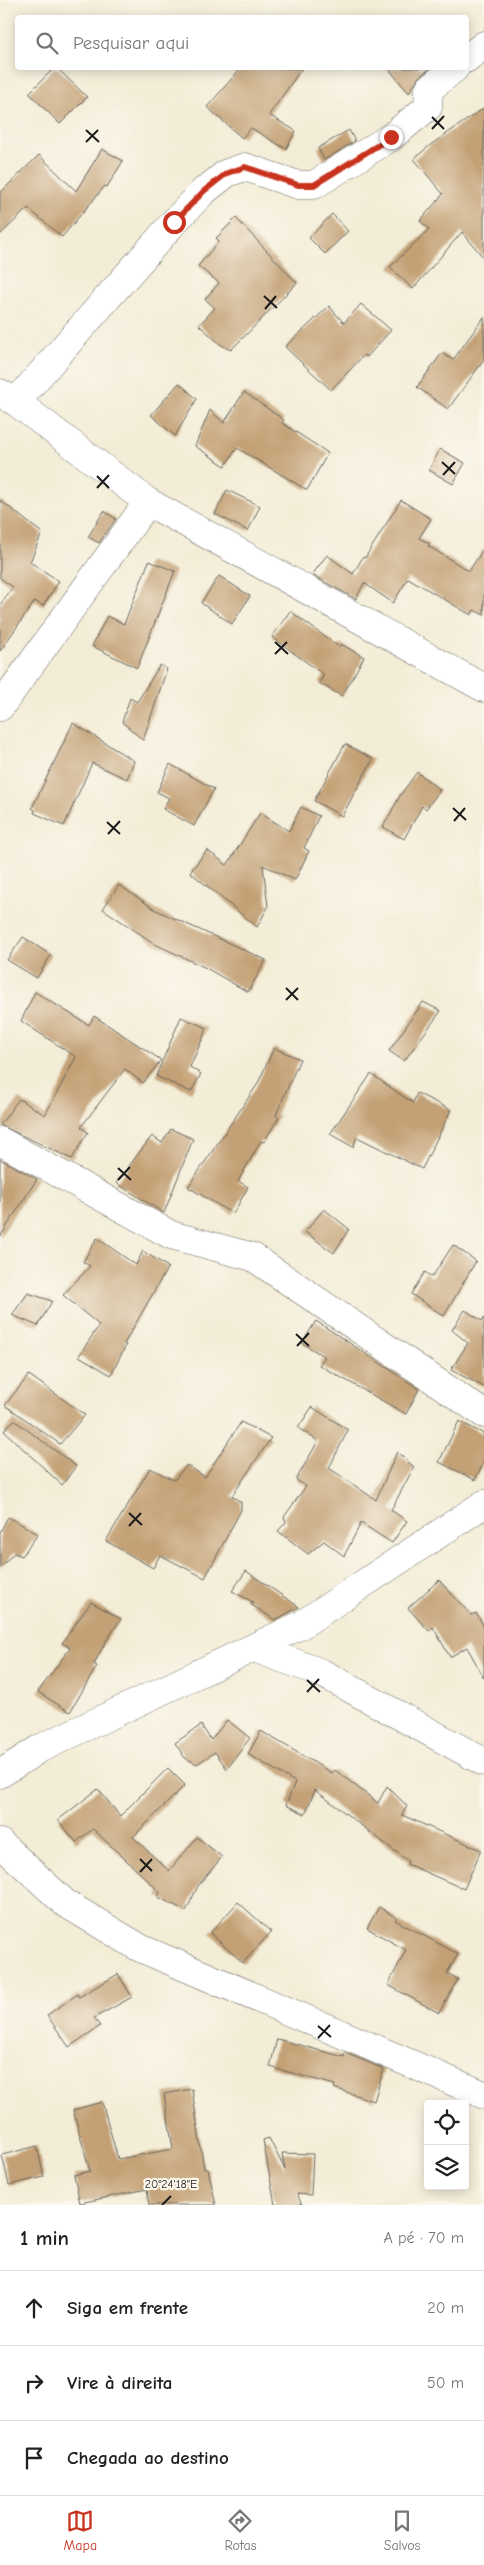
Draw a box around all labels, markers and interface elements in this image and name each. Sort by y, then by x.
search box [15,15,469,70]
icon: search [33,29,61,57]
text: Pesquisar aqui [73,32,189,54]
route end [380,126,403,149]
route start [163,211,186,234]
map controls [424,2100,469,2190]
button: locate [424,2100,469,2145]
button: layers [424,2145,469,2190]
text: 20°24'18"E [145,2177,197,2191]
text: 1 min [20,2226,69,2250]
text: A pé · 70 m [383,2229,464,2247]
icon: ahead [20,2294,48,2322]
text: Siga em frente [67,2297,188,2319]
text: 20 m [427,2299,464,2317]
icon: right [20,2369,48,2397]
text: Vire à direita [67,2372,172,2394]
text: 50 m [427,2374,464,2392]
icon: arrive [20,2444,48,2472]
text: Chegada ao destino [67,2447,229,2469]
tab: Mapa [64,2507,97,2554]
tab: Rotas [224,2507,256,2554]
tab: Salvos [384,2507,420,2554]

